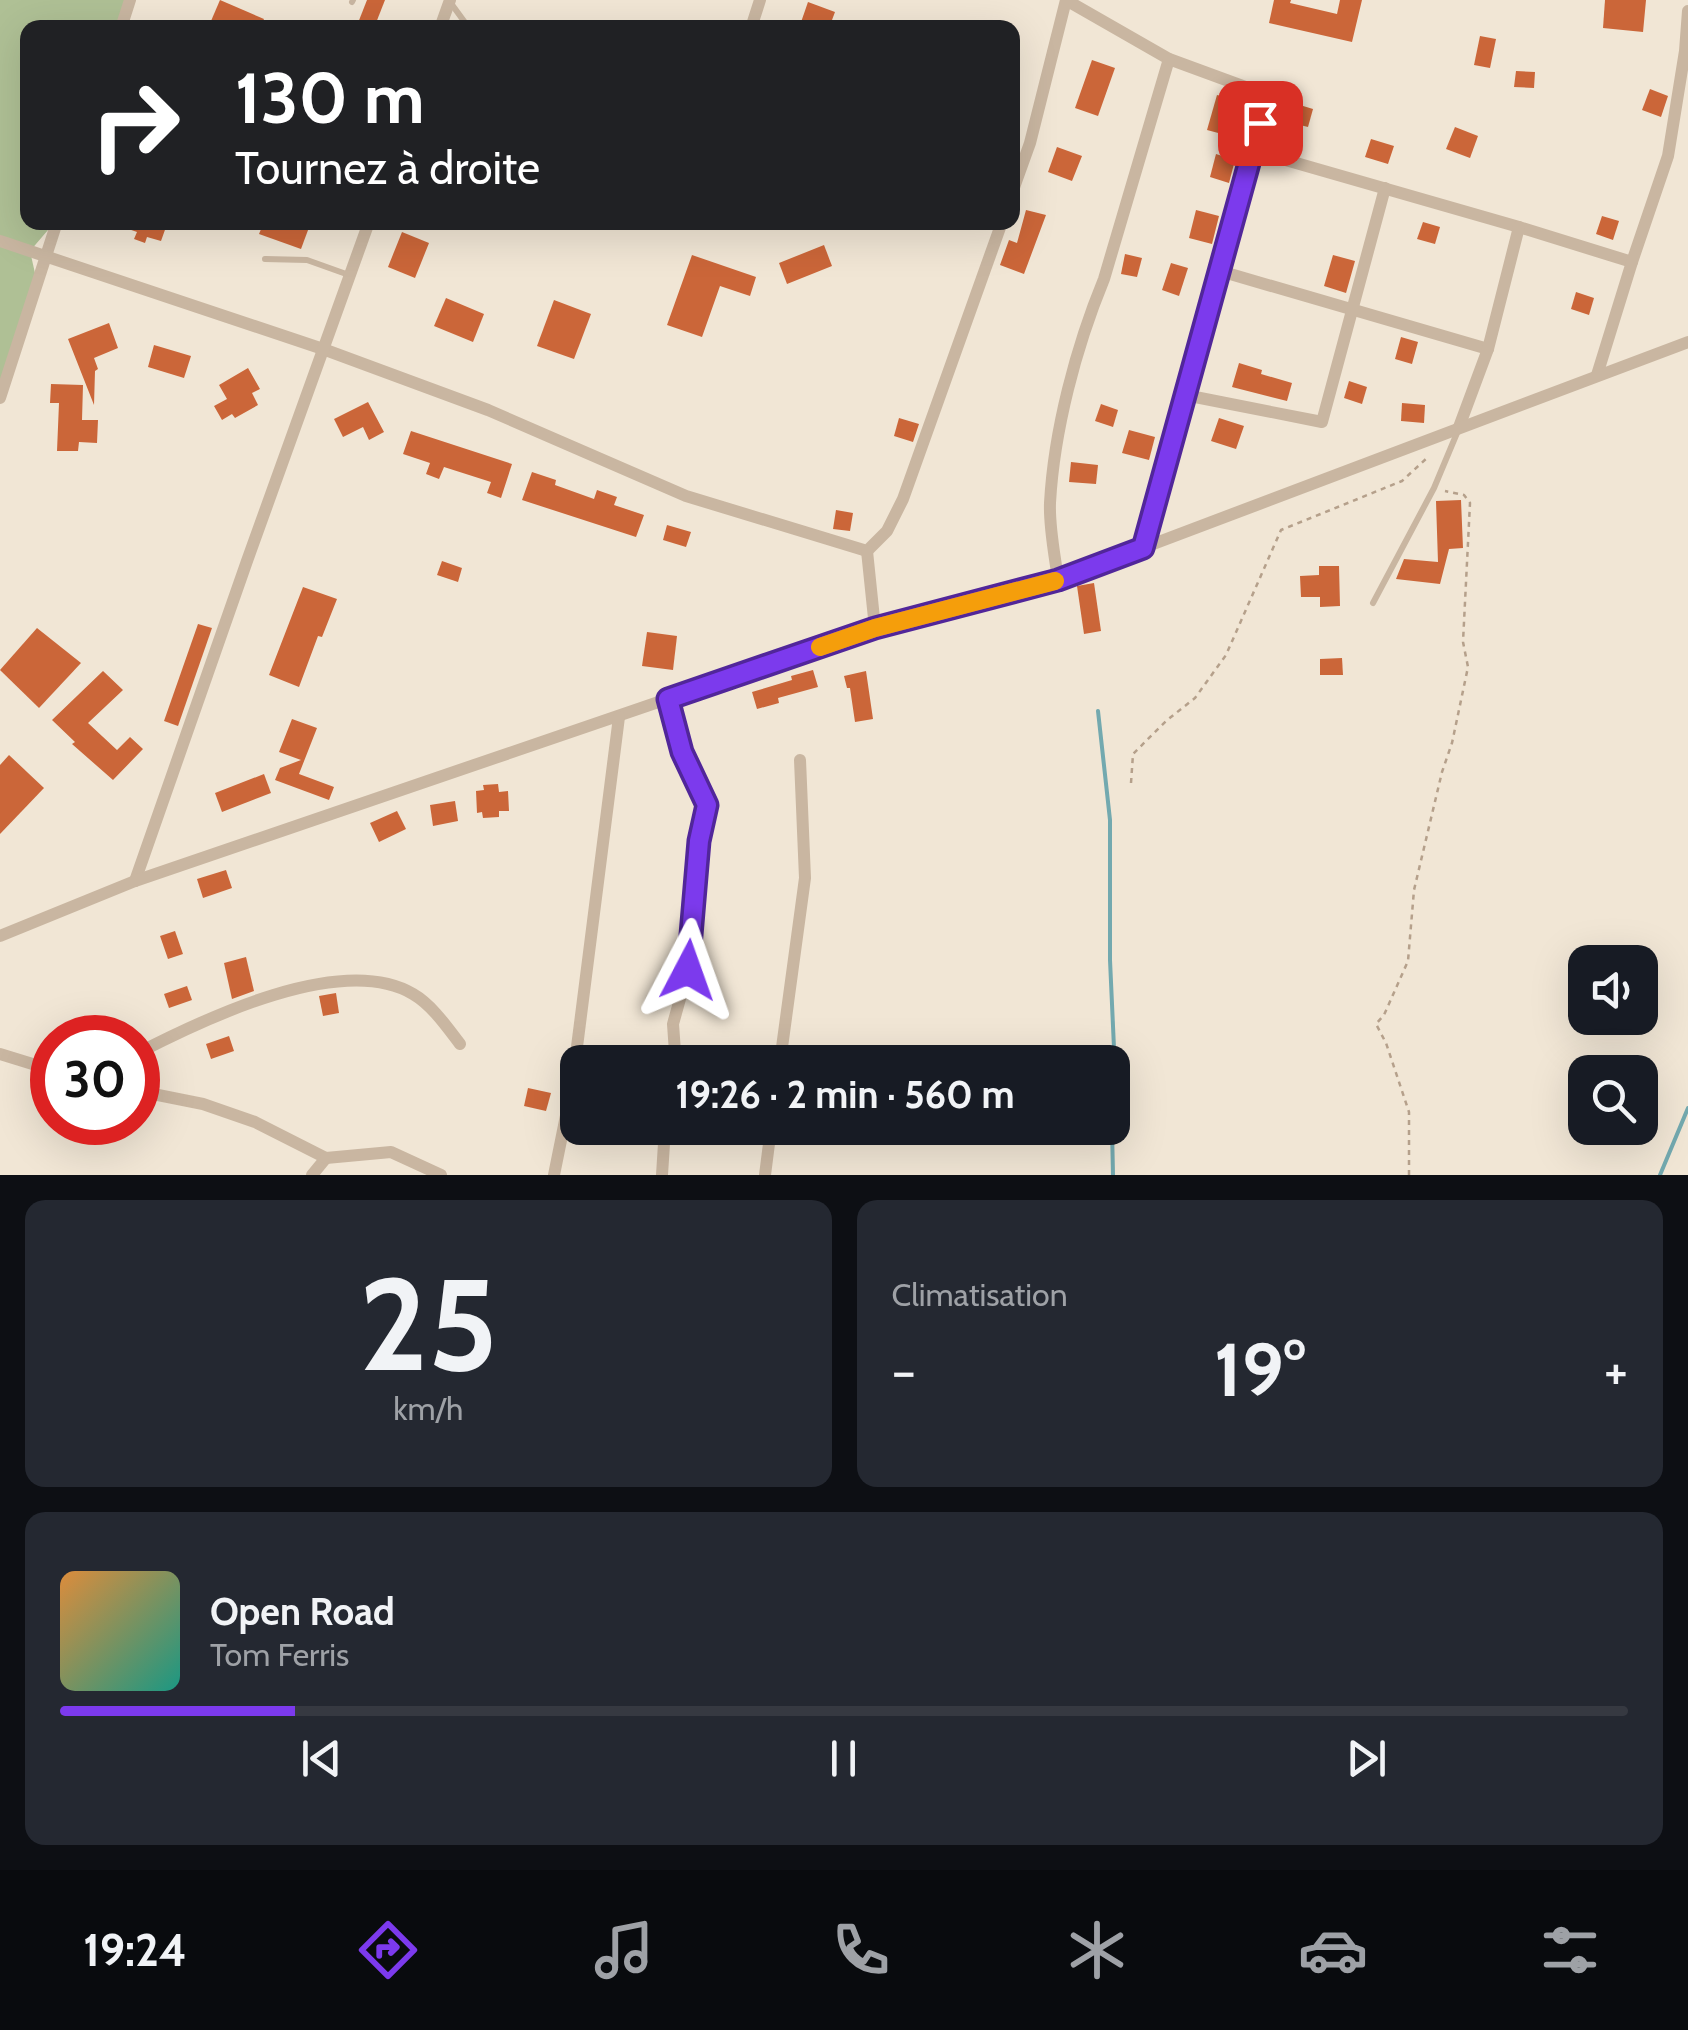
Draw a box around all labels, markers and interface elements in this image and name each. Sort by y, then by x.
text: 130 m [235,55,425,141]
icon: right [70,60,200,190]
pin [1218,81,1303,166]
icon: arrive [1233,96,1288,151]
text: Tournez à droite [235,141,540,195]
position arrow [636,918,740,1022]
map controls [1568,945,1658,1145]
button: sound [1568,945,1658,1035]
speed limit sign: 30 [30,1015,160,1145]
button: search [1568,1055,1658,1145]
text: 19:26 · 2 min · 560 m [675,1071,1015,1118]
text: 25 [359,1245,498,1403]
text: Climatisation [892,1275,1068,1314]
text: 19° [1214,1324,1306,1415]
text: − [892,1337,916,1404]
text: + [1604,1337,1628,1404]
text: km/h [393,1389,463,1428]
text: Open Road [210,1588,395,1635]
text: Tom Ferris [210,1635,349,1674]
icon: previous [294,1731,349,1786]
icon: pause [816,1731,871,1786]
icon: next [1339,1731,1394,1786]
icon: directions [353,1915,423,1985]
icon: music [589,1915,659,1985]
icon: phone [826,1915,896,1985]
icon: climate [1062,1915,1132,1985]
icon: car [1298,1915,1368,1985]
icon: filters [1535,1915,1605,1985]
text: 19:24 [83,1923,187,1977]

